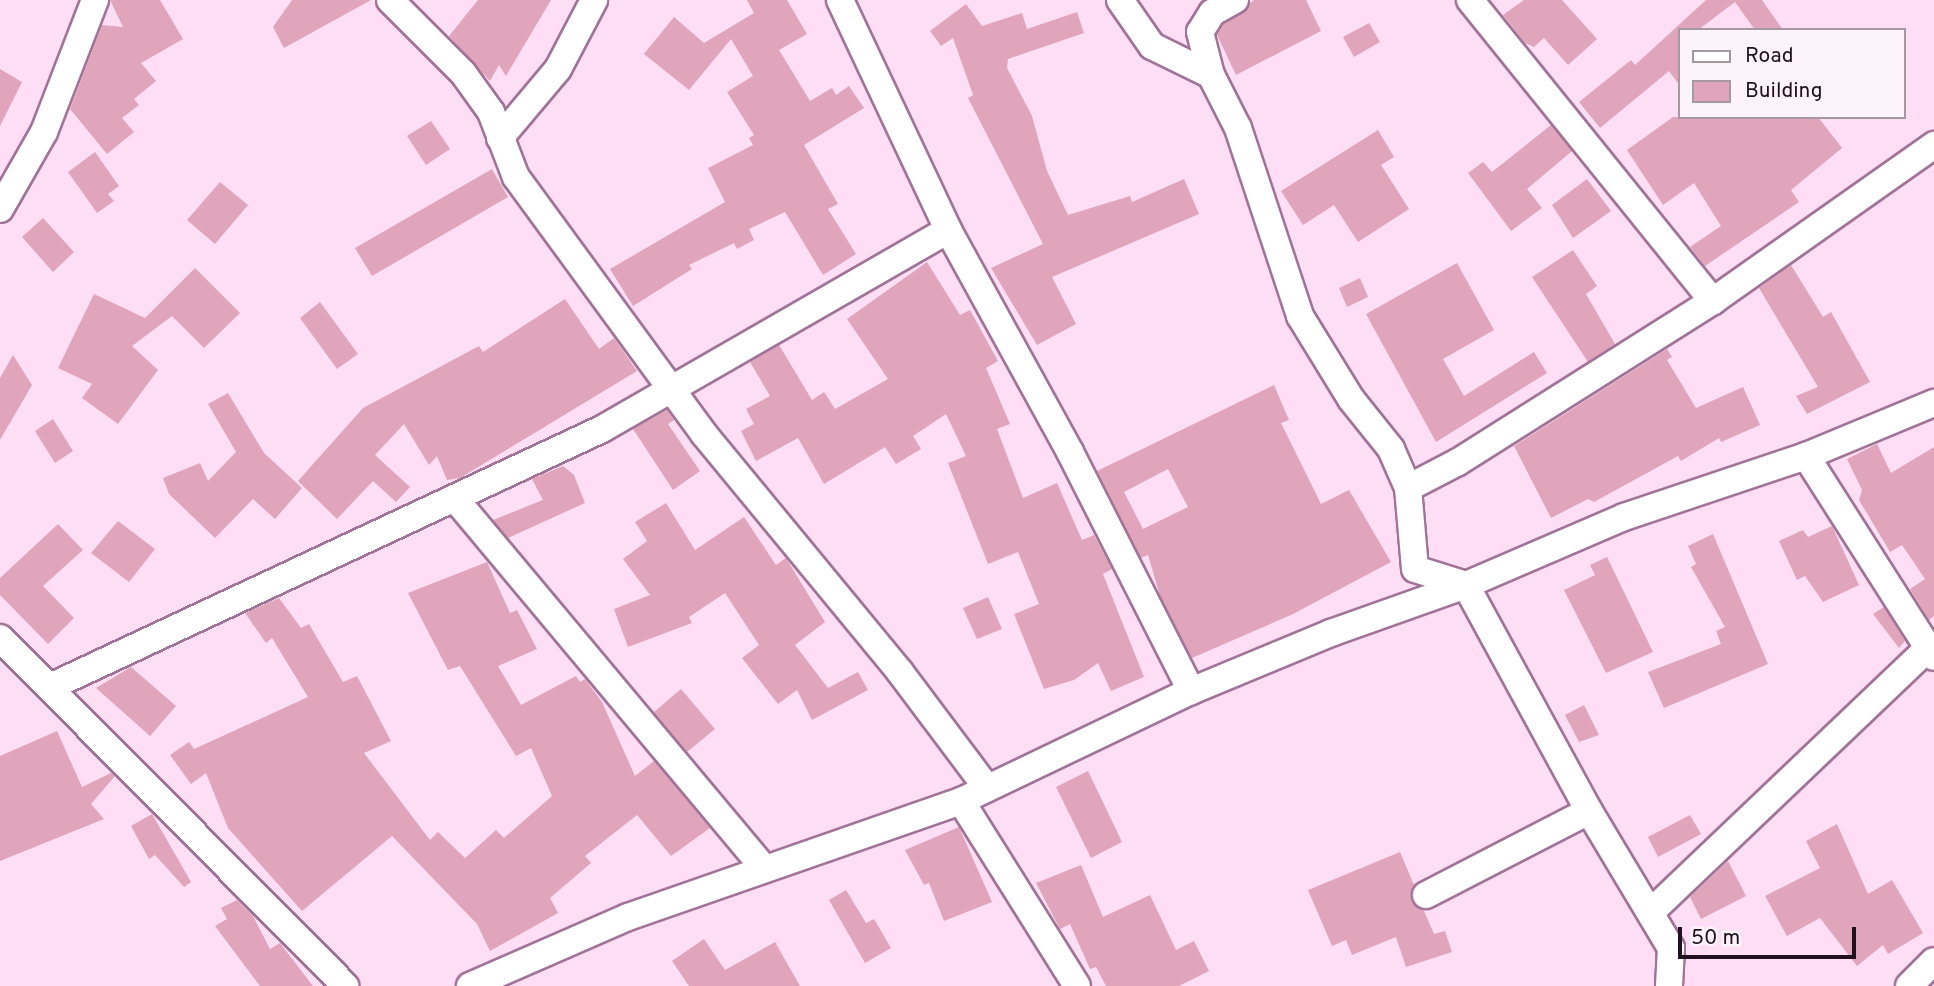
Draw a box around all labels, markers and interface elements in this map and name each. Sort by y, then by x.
legend [1678,28,1906,119]
text: Road [1745,43,1794,70]
text: Building [1745,78,1823,105]
scale bar [1682,912,1860,956]
text: 50 m [1691,925,1740,952]

